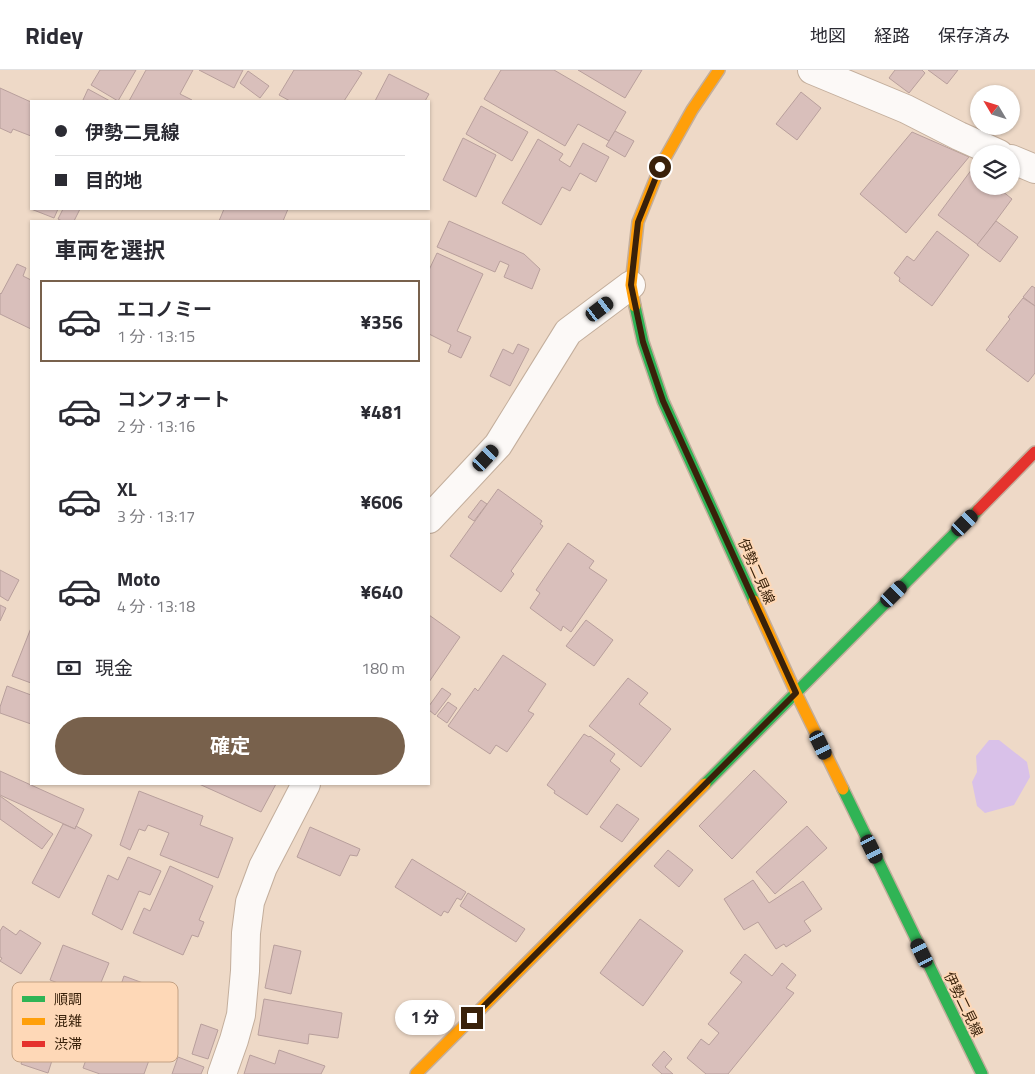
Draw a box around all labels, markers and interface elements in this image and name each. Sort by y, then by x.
text: Ridey [25,17,83,53]
text: 地図 [810,22,846,49]
text: 経路 [874,22,910,49]
text: 保存済み [938,22,1010,49]
north arrow [970,85,1020,135]
map controls [970,85,1020,195]
text: 伊勢二見線 [85,117,180,146]
button: layers [970,145,1020,195]
route start [649,156,671,178]
text: 目的地 [85,165,142,194]
text: 車両を選択 [55,233,165,267]
text: エコノミー [117,294,212,323]
car [583,294,616,324]
icon: car [57,299,102,344]
text: ¥356 [360,307,403,336]
text: 1 分 · 13:15 [117,324,195,348]
text: コンフォート [117,384,230,413]
icon: car [57,389,102,434]
text: ¥481 [360,397,403,426]
text: 2 分 · 13:16 [117,414,195,438]
car [470,442,501,474]
text: XL [117,474,137,503]
icon: car [57,479,102,524]
text: ¥606 [360,487,403,516]
text: 3 分 · 13:17 [117,504,195,528]
car [949,507,980,539]
street label: 伊勢二見線 [733,535,781,607]
text: Moto [117,564,160,593]
icon: car [57,569,102,614]
text: ¥640 [360,577,403,606]
car [878,578,909,610]
text: 4 分 · 13:18 [117,594,195,618]
text: 現金 [95,653,133,682]
icon: cash [55,654,83,682]
text: 180 m [361,656,405,680]
button: 確定 [55,717,405,775]
car [807,728,834,762]
car [858,832,885,866]
car [908,936,935,970]
street label: 伊勢二見線 [939,968,989,1040]
legend [12,982,178,1062]
text: 順調 [54,988,82,1009]
callout: 1 分 [394,1000,454,1036]
text: 1 分 [411,1005,439,1029]
route end [461,1007,483,1029]
text: 混雑 [54,1010,82,1031]
text: 渋滞 [54,1033,82,1054]

